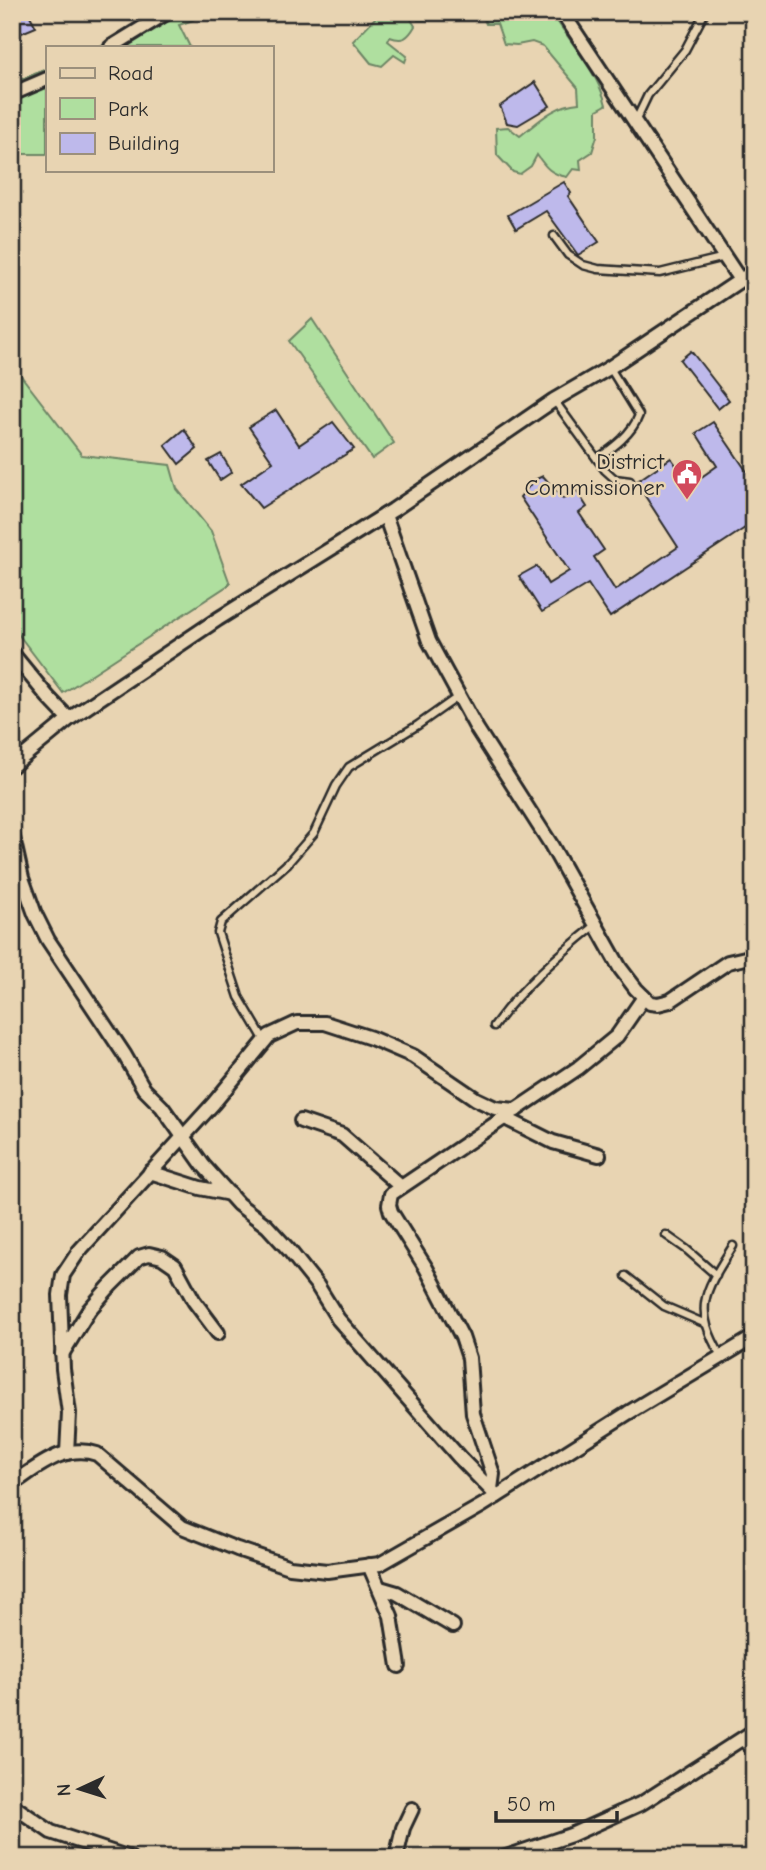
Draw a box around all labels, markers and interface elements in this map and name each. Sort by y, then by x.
legend [46,46,273,172]
text: Road [108,61,153,85]
text: Park [108,97,148,121]
text: Building [108,131,180,155]
place label: District Commissioner [525,448,665,501]
public building icon: District Commissioner [670,457,704,501]
north arrow [46,1755,116,1825]
scale bar [496,1779,617,1823]
text: N [53,1783,75,1797]
text: 50 m [507,1792,556,1816]

